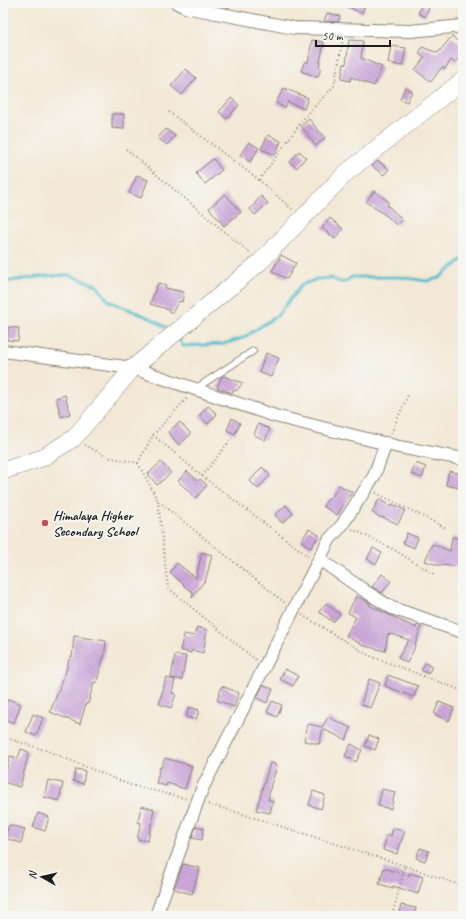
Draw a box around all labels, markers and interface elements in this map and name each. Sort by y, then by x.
scale bar [316,22,390,48]
text: 50 m [322,28,344,44]
place label: Himalaya Higher Secondary School [53,507,140,540]
marker: Himalaya Higher Secondary School [40,518,50,528]
north arrow [22,857,62,897]
text: N [25,869,40,880]

